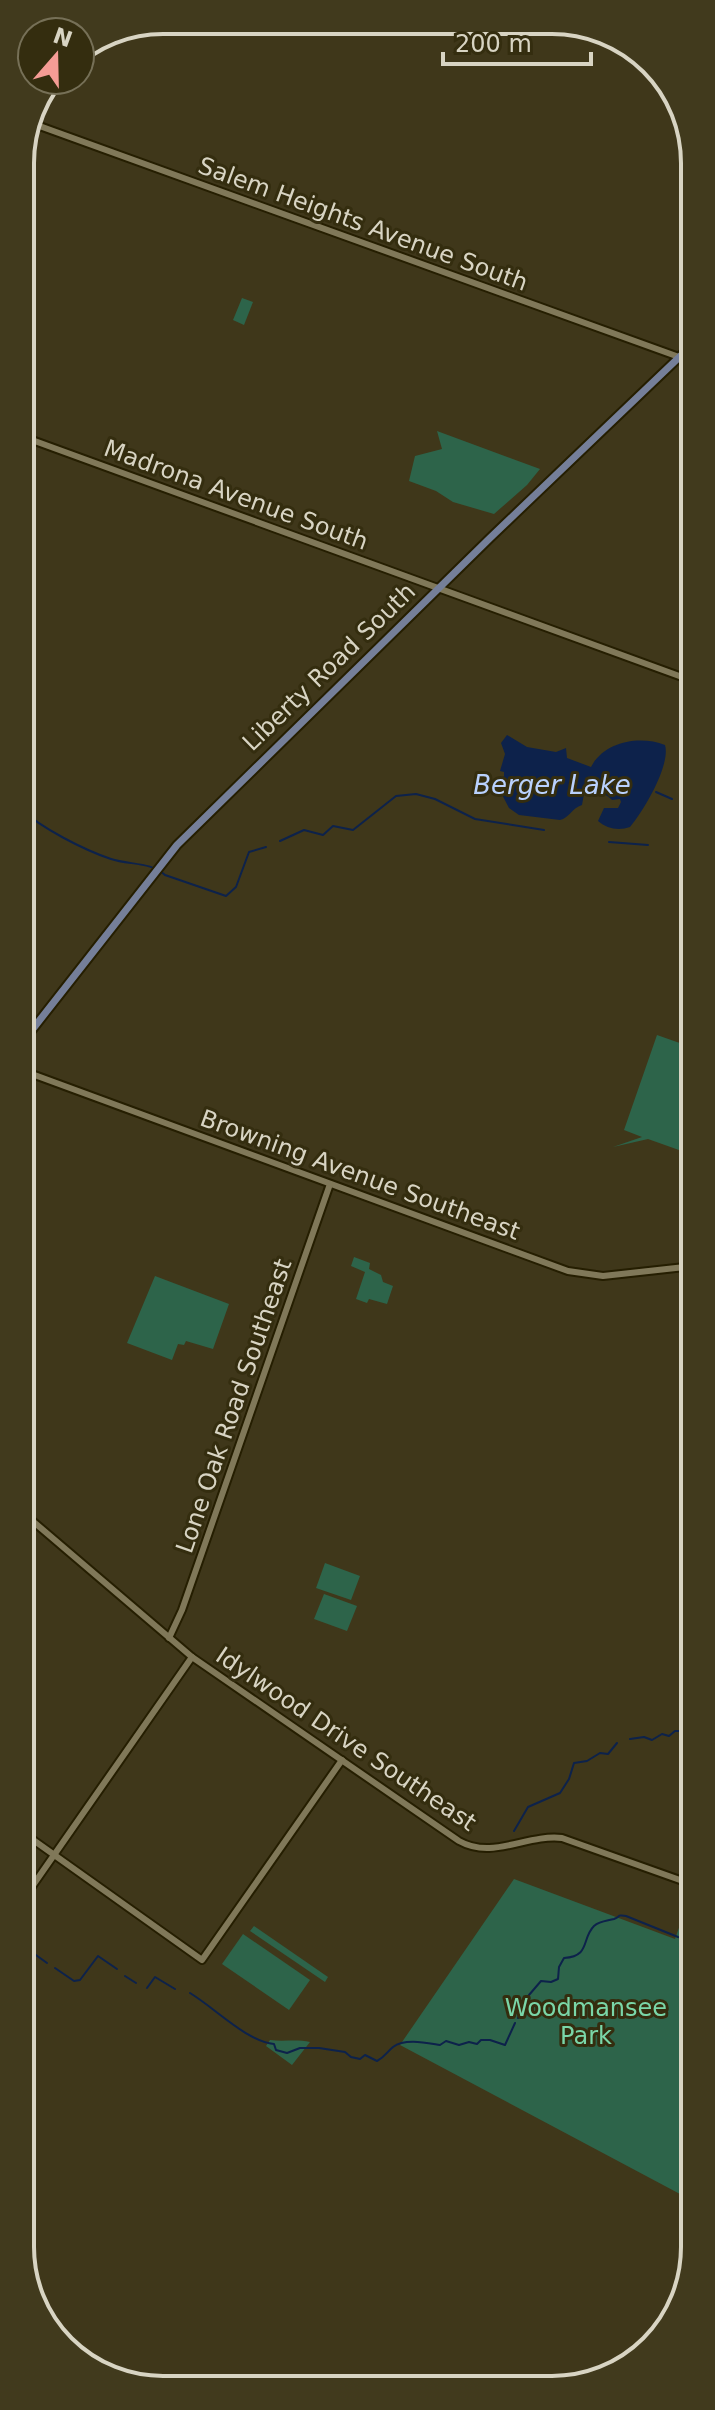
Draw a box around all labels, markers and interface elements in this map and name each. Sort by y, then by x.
north arrow [16,16,96,96]
scale bar [443,16,591,66]
text: N [50,23,76,53]
text: 200 m [455,30,532,58]
street label: Salem Heights Avenue South [195,151,531,297]
street label: Madrona Avenue South [100,434,372,556]
street label: Liberty Road South [237,577,421,757]
water label: Berger Lake [473,770,631,800]
street label: Browning Avenue Southeast [196,1104,524,1246]
street label: Lone Oak Road Southeast [170,1255,298,1557]
street label: Idylwood Drive Southeast [211,1641,481,1837]
park label: Woodmansee Park [505,1994,667,2050]

